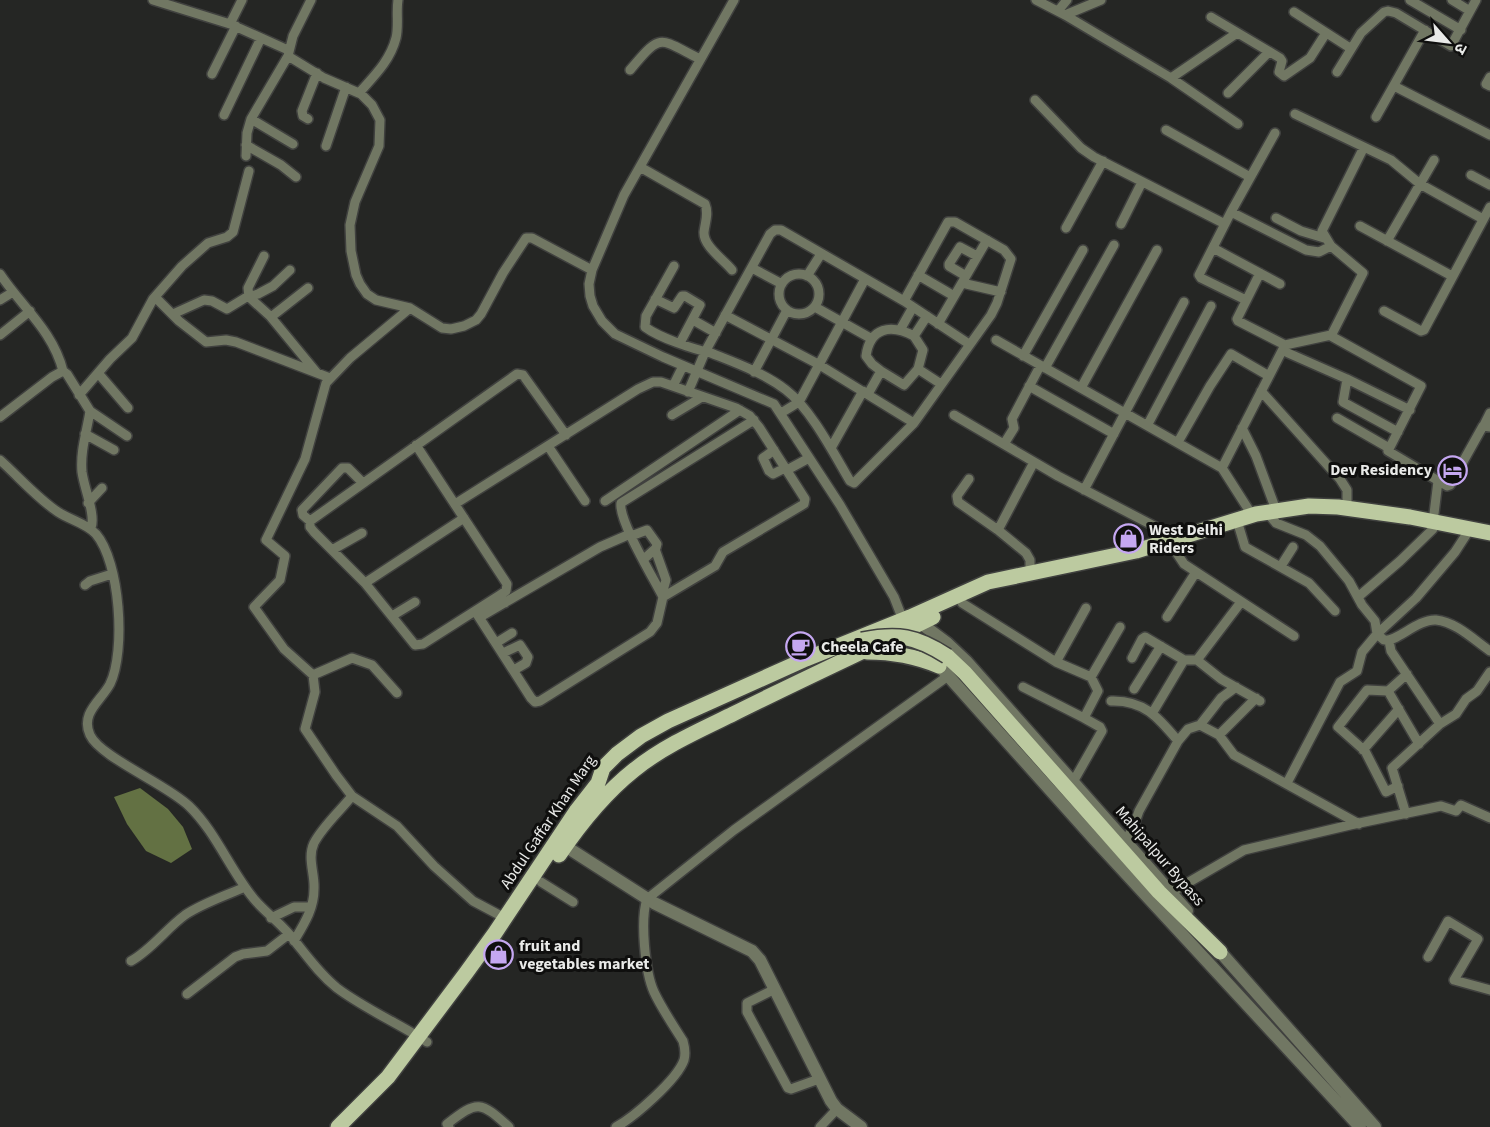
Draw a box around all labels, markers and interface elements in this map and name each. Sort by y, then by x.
north arrow [1418,12,1478,72]
text: उ [1448,39,1472,58]
hotel icon: Dev Residency [1437,454,1469,486]
place label: Dev Residency [1330,459,1433,481]
place label: West Delhi Riders [1149,519,1223,559]
shop icon: West Delhi Riders [1112,523,1144,555]
cafe icon: Cheela Cafe [784,631,816,663]
place label: Cheela Cafe [821,636,904,658]
street label: Abdul Gaffar Khan Marg [495,751,601,893]
street label: Mahipalpur Bypass [1110,801,1210,911]
place label: fruit and vegetables market [519,935,649,975]
shop icon: fruit and vegetables market [482,939,514,971]

